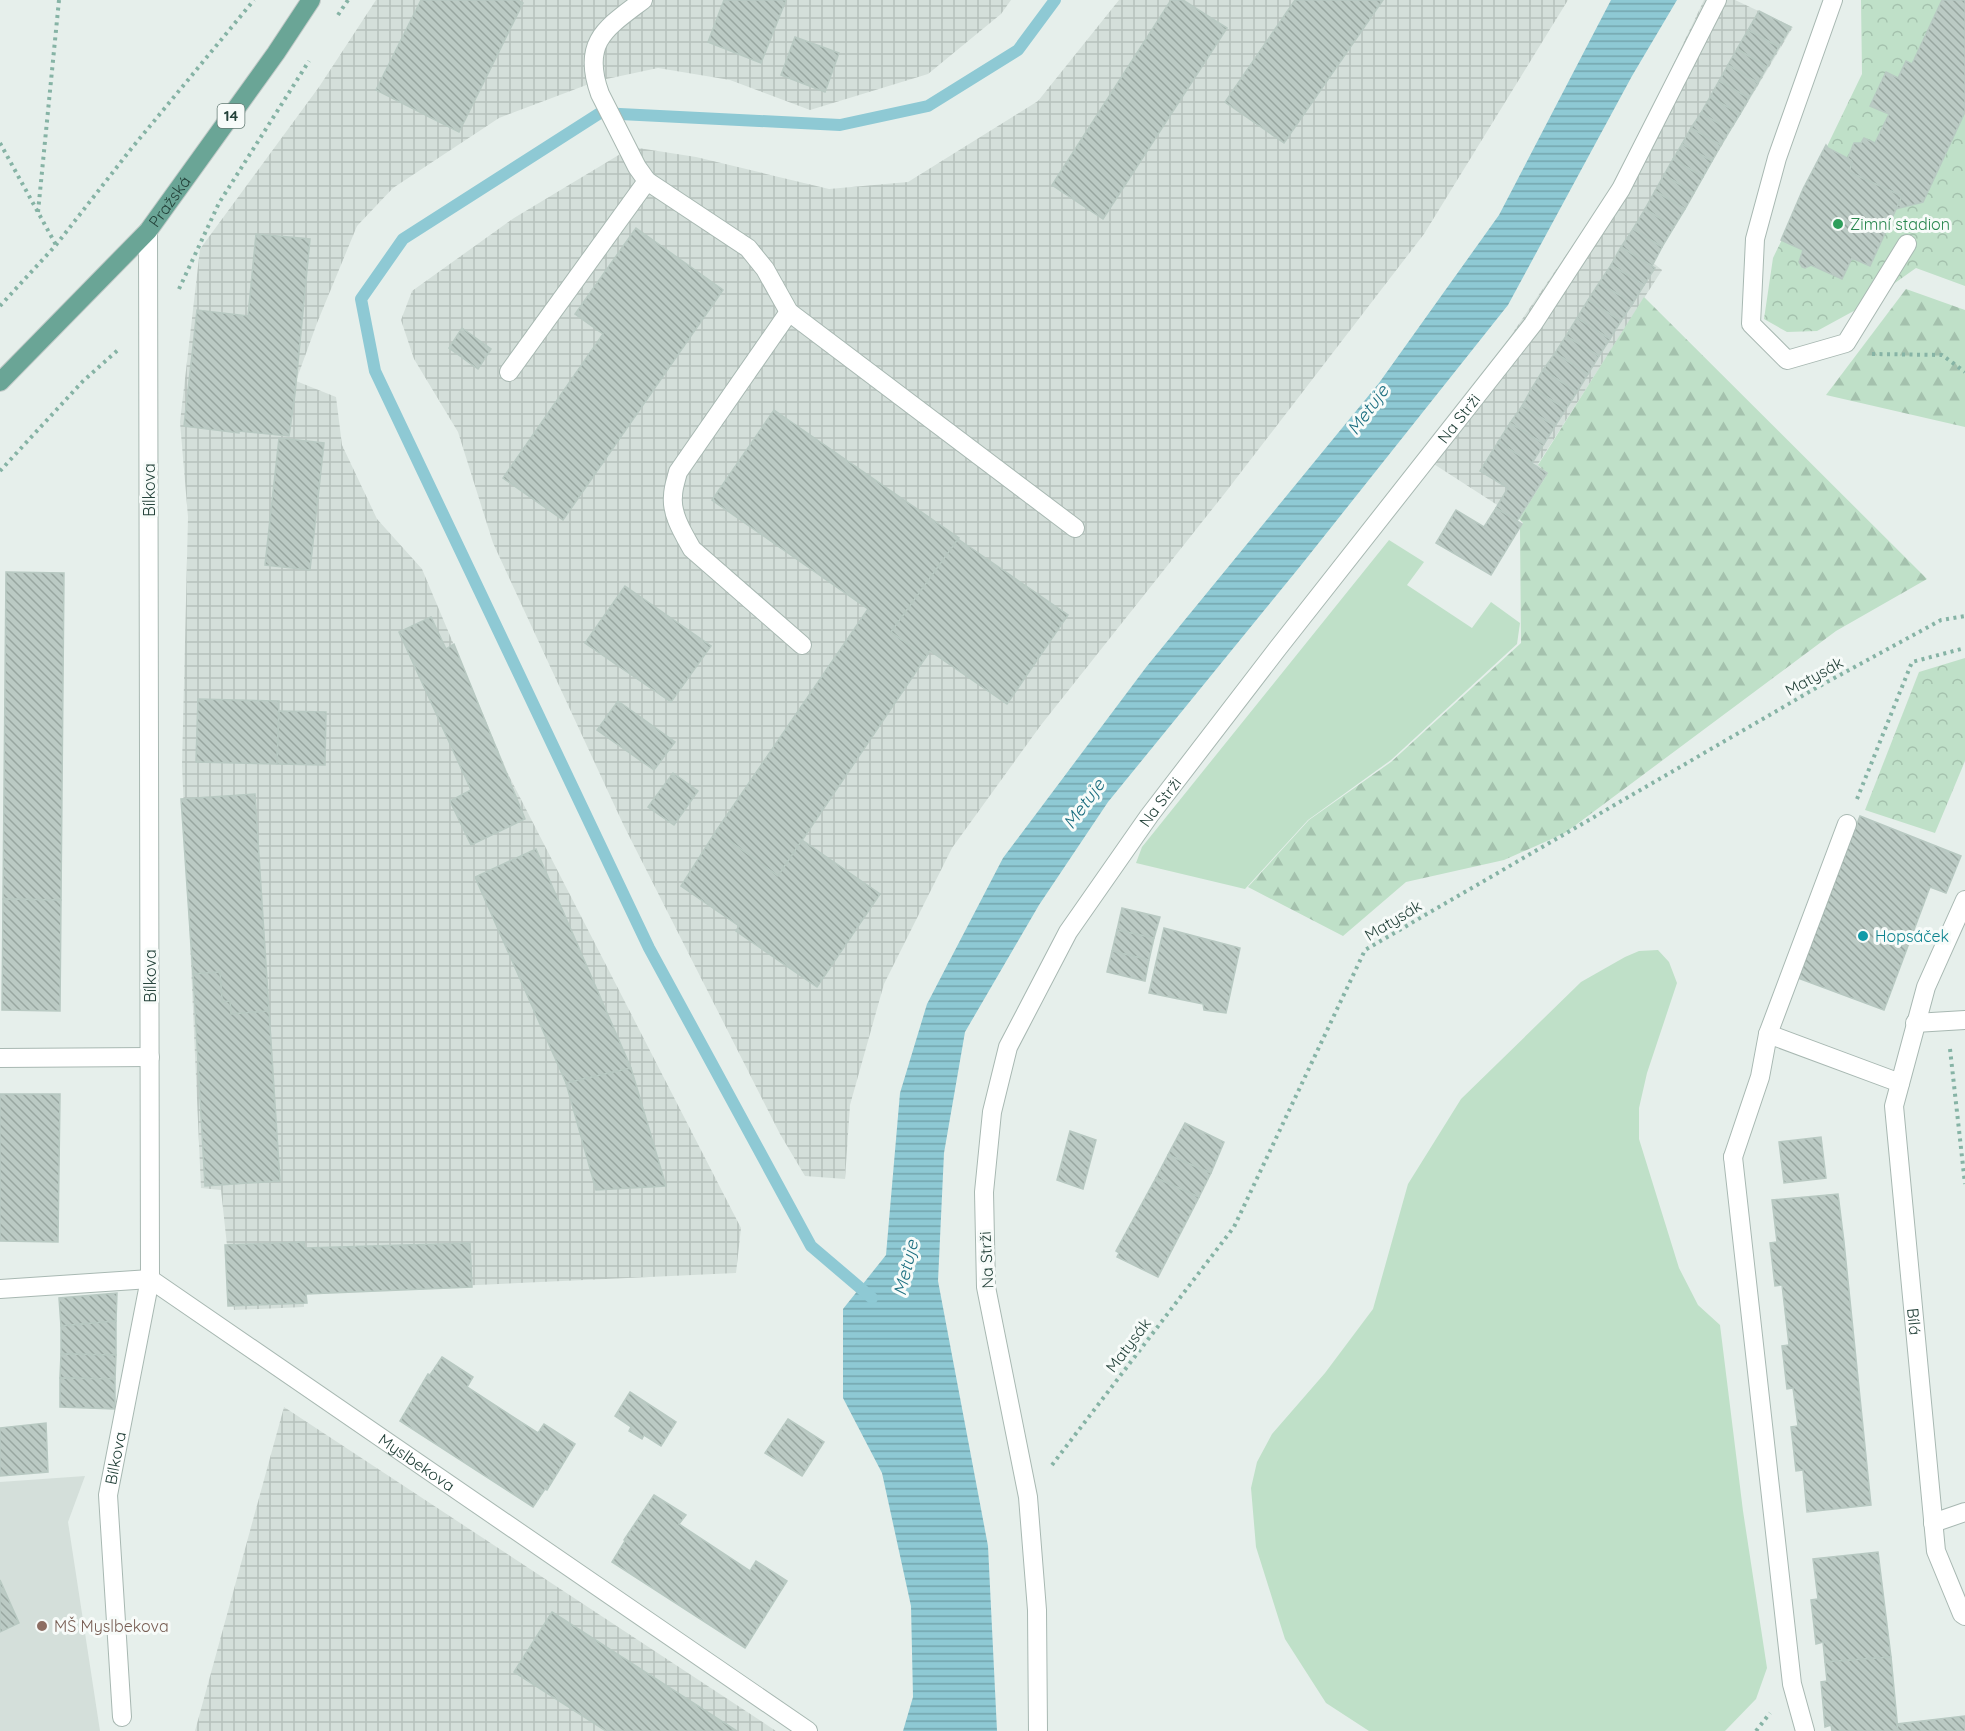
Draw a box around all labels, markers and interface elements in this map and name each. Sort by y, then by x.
road number: 14 [218,104,244,128]
street label: Pražská [144,172,195,231]
place label: Zimní stadion [1850,214,1950,234]
marker: Zimní stadion [1831,217,1845,231]
water label: Metuje [1342,379,1394,439]
street label: Na Strži [1433,390,1484,447]
street label: Bílkova [139,463,159,517]
street label: Matysák [1782,652,1846,700]
water label: Metuje [1058,773,1110,833]
street label: Na Strži [1135,773,1185,831]
street label: Matysák [1361,895,1425,945]
place label: Hopsáček [1875,926,1949,946]
marker: Hopsáček [1856,929,1870,943]
street label: Bílkova [140,949,160,1003]
street label: Na Strži [975,1231,997,1289]
water label: Metuje [888,1237,923,1298]
street label: Bílá [1903,1307,1926,1336]
street label: Matysák [1101,1314,1155,1376]
street label: Myslbekova [375,1429,459,1495]
street label: Bílkova [100,1430,130,1486]
place label: MŠ Myslbekova [54,1616,169,1636]
marker: MŠ Myslbekova [35,1619,49,1633]

